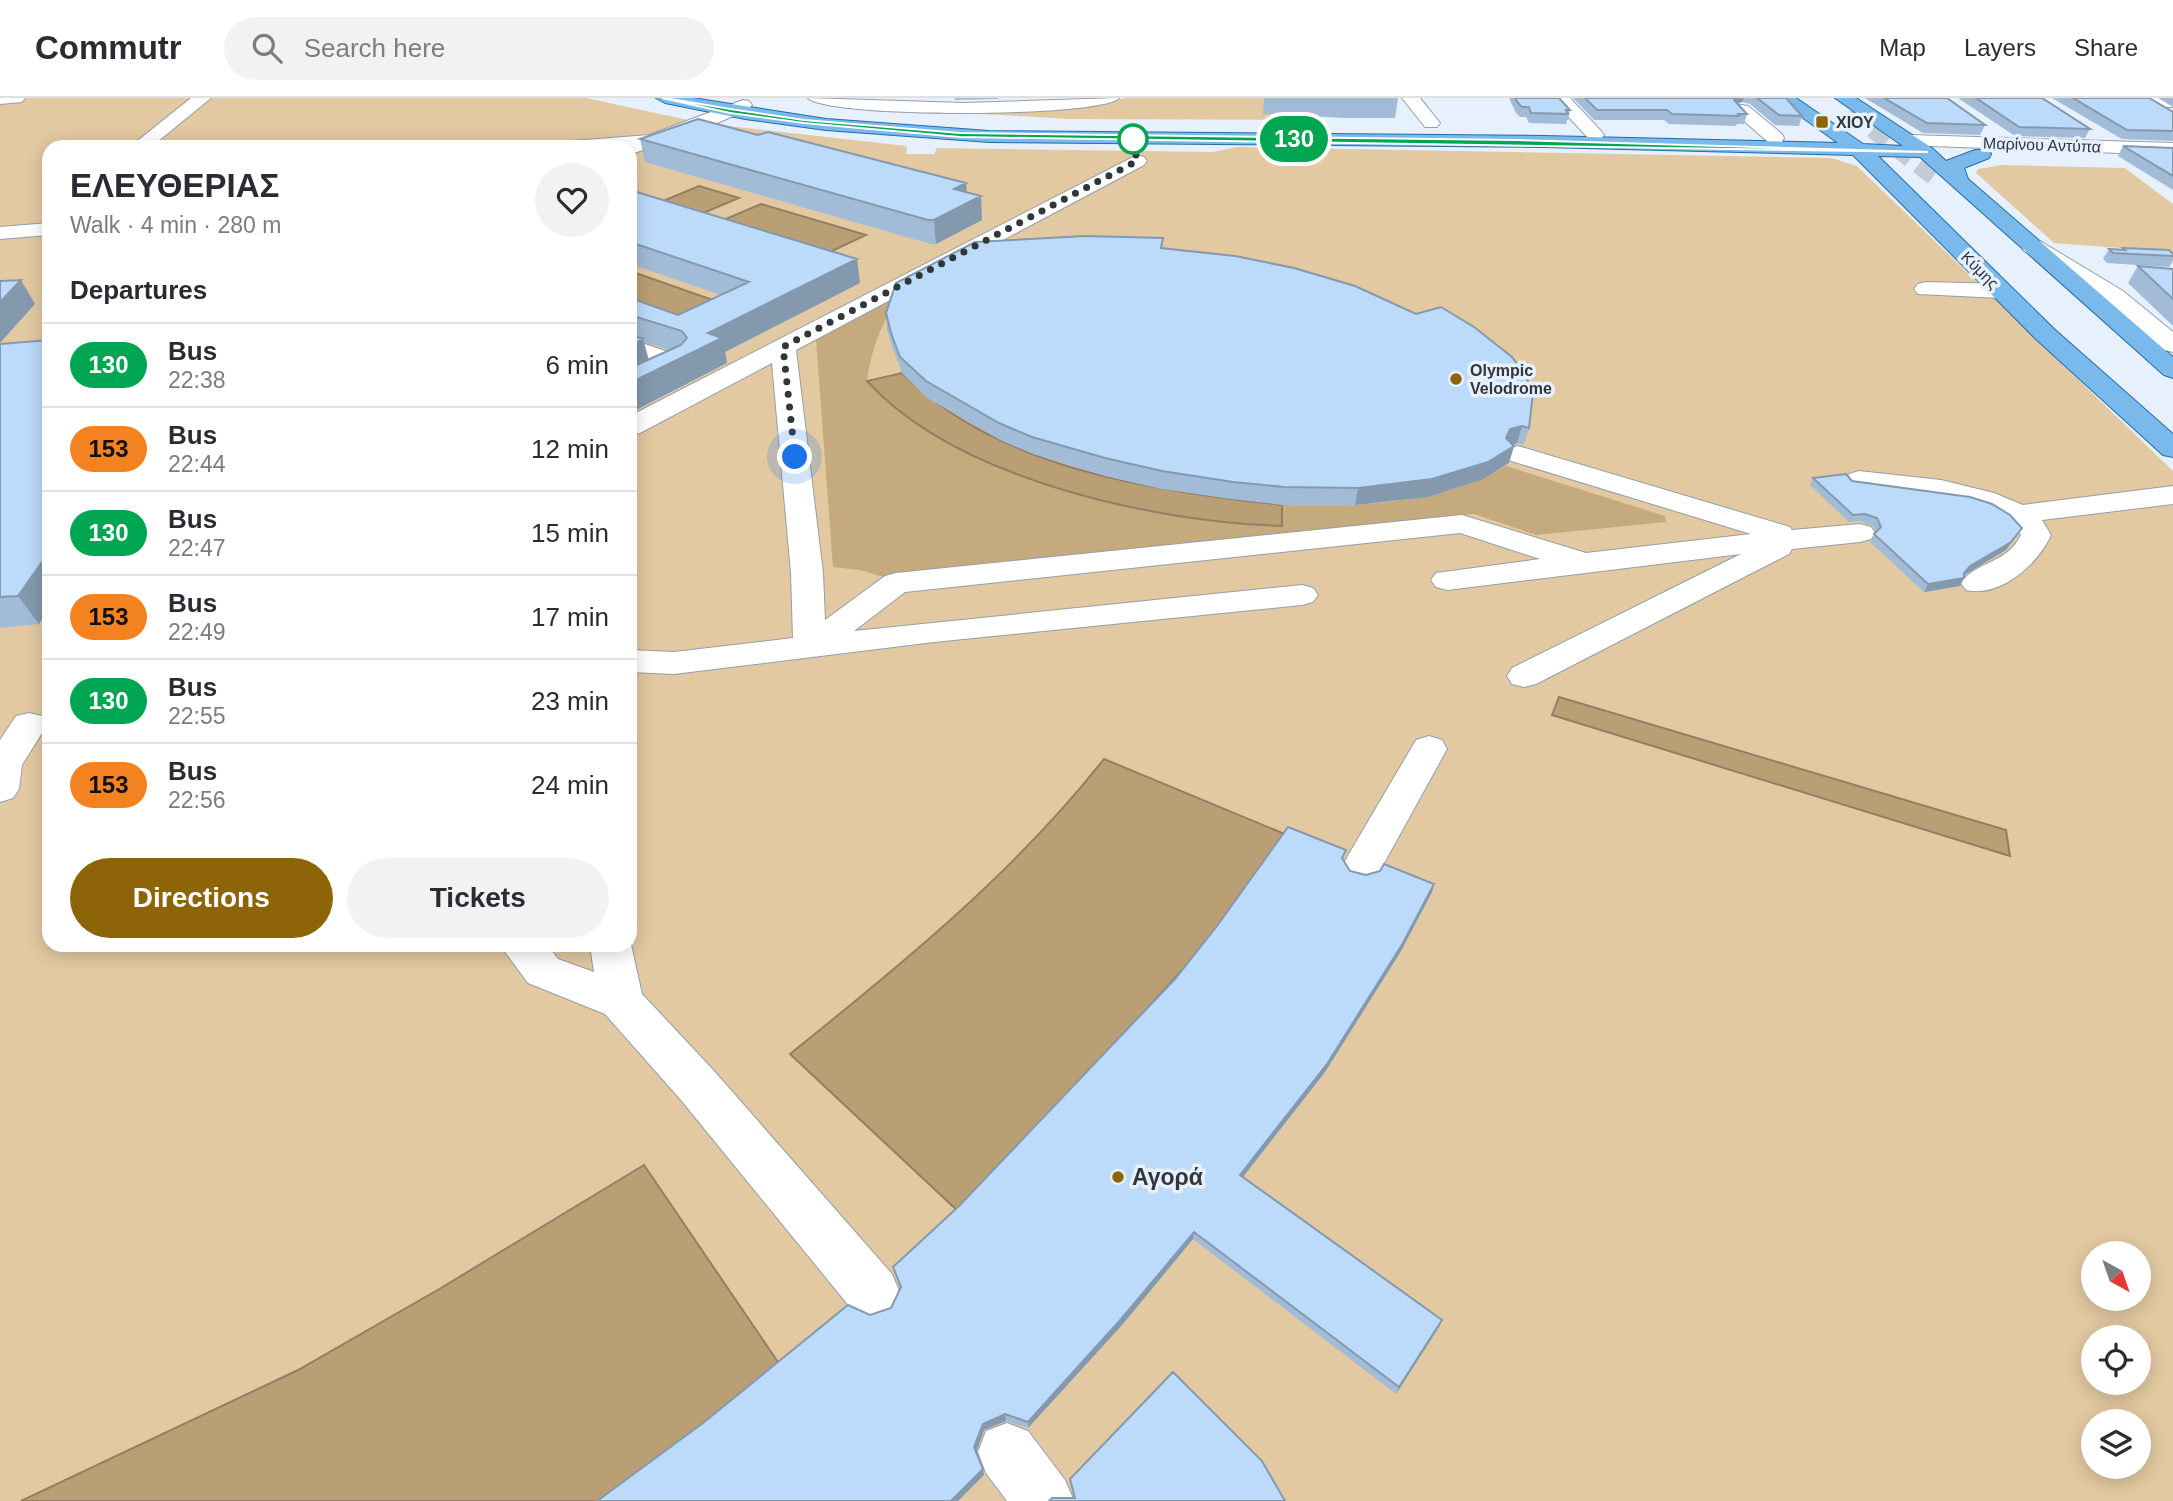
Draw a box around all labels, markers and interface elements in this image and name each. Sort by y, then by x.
search box [224,17,714,80]
text: Commutr [35,29,182,66]
icon: search [248,29,286,67]
text: Search here [304,33,445,63]
text: Map [1879,34,1926,61]
text: Layers [1964,34,2036,61]
text: Share [2074,34,2138,61]
marker: ΧΙΟΥ [1814,114,1830,130]
place label: ΧΙΟΥ [1836,114,1874,131]
line badge: 130 [1254,116,1334,162]
unlabelled marker [1118,124,1148,154]
text: 130 [1274,125,1314,152]
street label: Μαρίνου Αντύπα [1983,134,2101,156]
button: heart [535,163,609,237]
text: ΕΛΕΥΘΕΡΙΑΣ [70,167,279,204]
text: Walk · 4 min · 280 m [70,212,281,238]
street label: Κύμης [1958,248,2002,292]
text: Departures [70,275,207,305]
text: Bus [168,336,217,366]
text: 6 min [545,350,609,380]
text: 130 [88,351,129,378]
place label: Olympic Velodrome [1470,362,1552,397]
text: 22:38 [168,367,226,393]
marker: Olympic Velodrome [1448,371,1464,387]
text: Bus [168,420,217,450]
text: 12 min [531,434,609,464]
text: 153 [88,435,129,462]
your location [777,439,812,474]
text: 22:44 [168,451,226,477]
text: Bus [168,504,217,534]
text: 15 min [531,518,609,548]
text: 130 [88,519,129,546]
text: 22:47 [168,535,226,561]
text: Bus [168,588,217,618]
text: 17 min [531,602,609,632]
text: 153 [88,603,129,630]
text: 22:49 [168,619,226,645]
text: Bus [168,672,217,702]
text: 23 min [531,686,609,716]
text: 130 [88,687,129,714]
text: 22:55 [168,703,226,729]
text: Bus [168,756,217,786]
text: 24 min [531,770,609,800]
text: 153 [88,771,129,798]
text: 22:56 [168,787,226,813]
button: Directions [70,858,333,938]
button: Tickets [347,858,609,938]
place label: Αγορά [1132,1164,1203,1190]
marker: Αγορά [1110,1169,1126,1185]
north arrow [2081,1241,2151,1311]
map controls [2081,1241,2151,1479]
button: locate [2081,1325,2151,1395]
button: layers [2081,1409,2151,1479]

